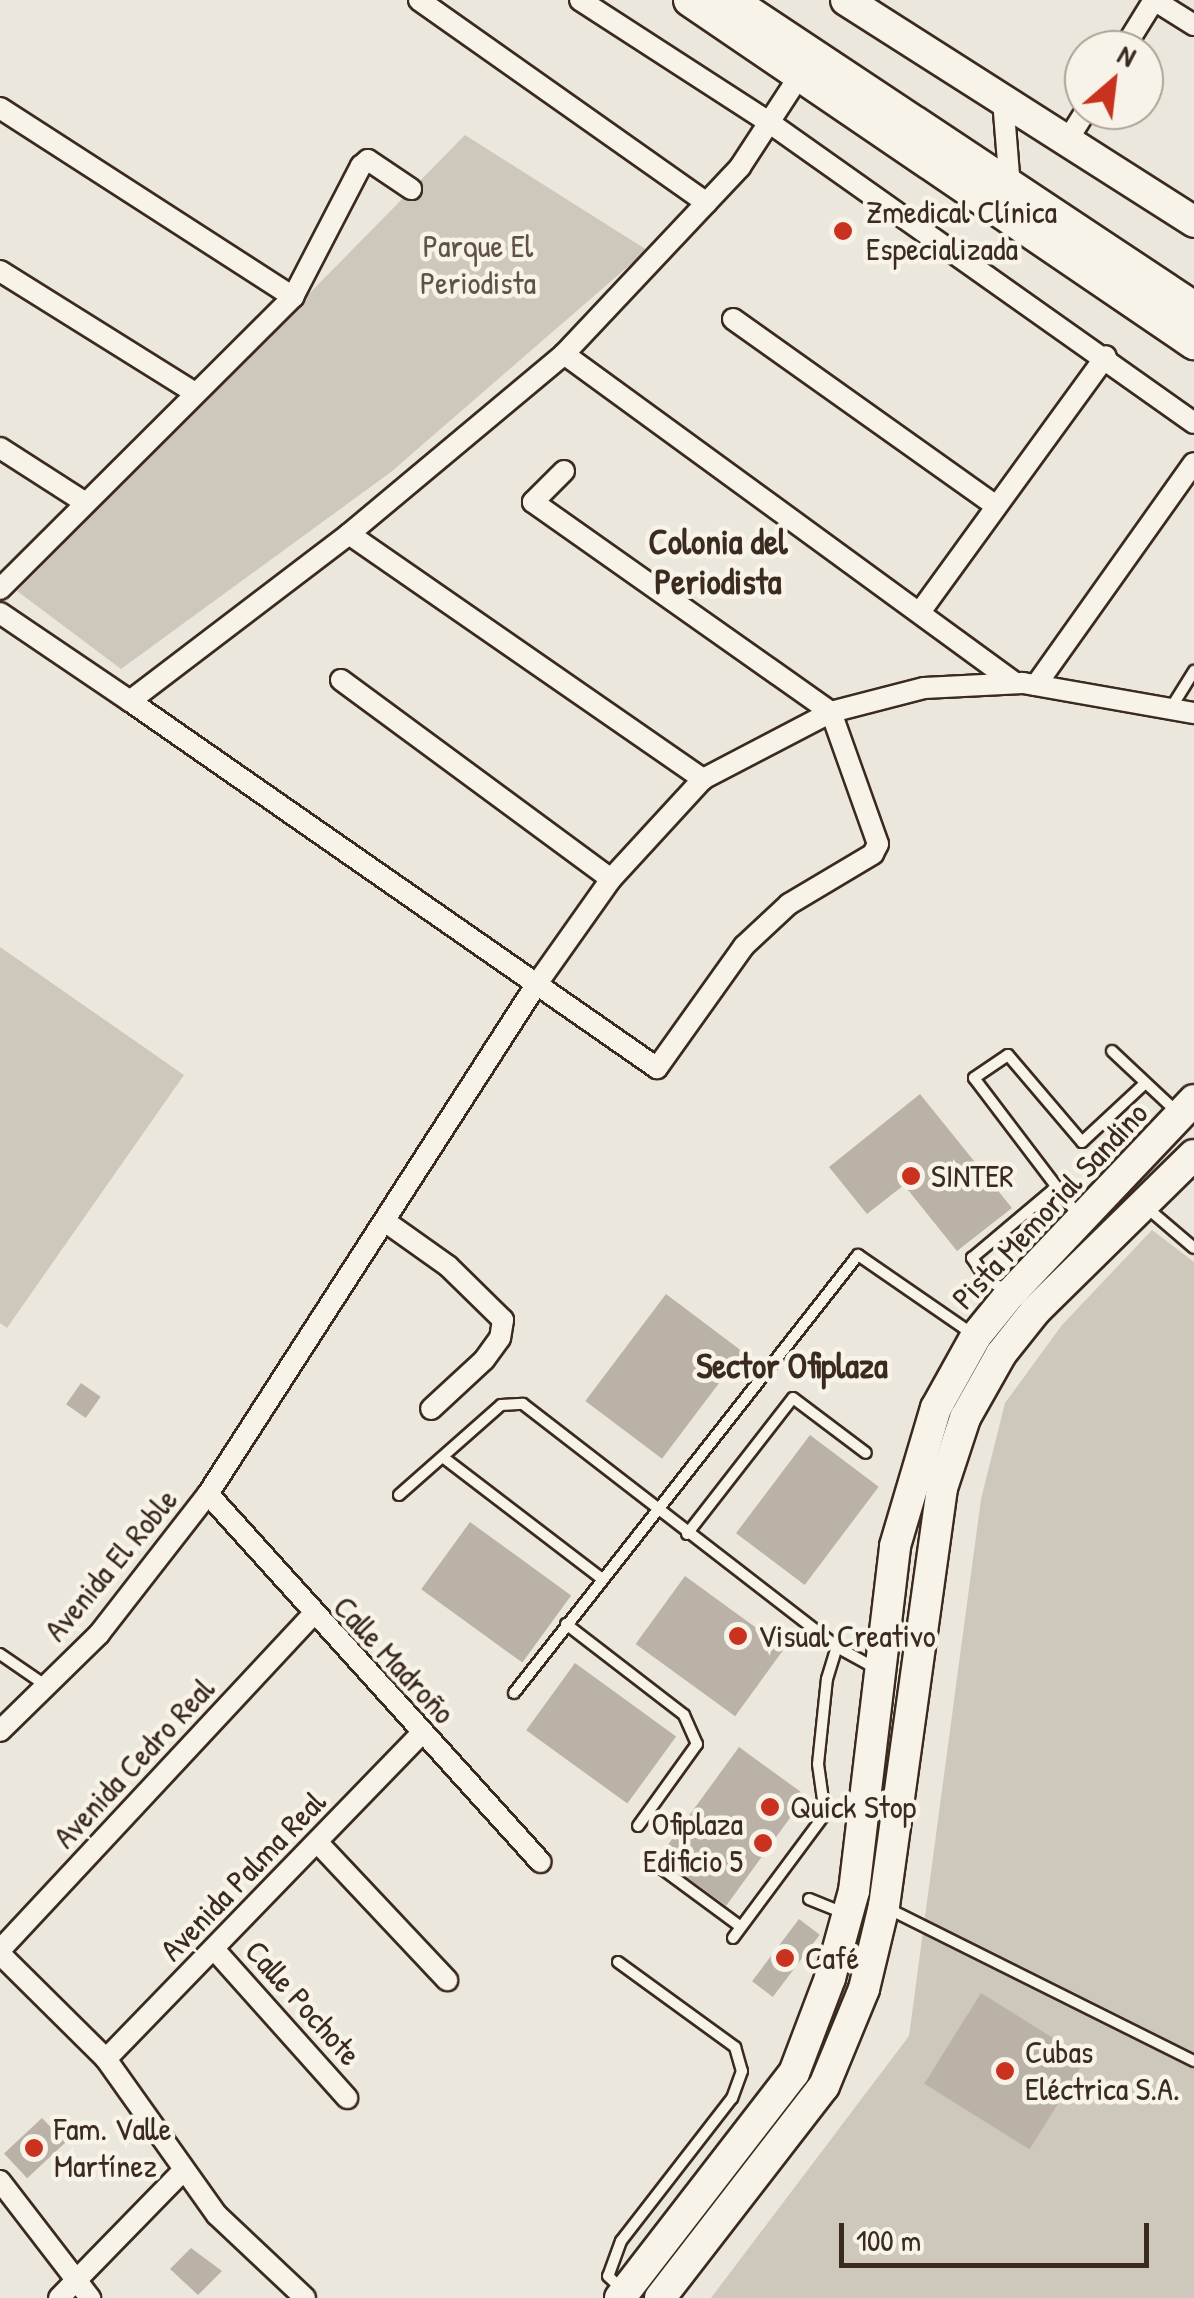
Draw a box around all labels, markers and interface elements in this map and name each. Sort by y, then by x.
north arrow [1064,30,1164,130]
text: N [1112,35,1143,76]
place label: Zmedical Clínica Especializada [866,194,1057,269]
marker: Zmedical Clínica Especializada [830,218,856,244]
park label: Parque El Periodista [420,228,536,303]
district label: Colonia del Periodista [648,521,788,603]
street label: Pista Memorial Sandino [944,1095,1156,1317]
place label: SINTER [931,1157,1014,1195]
marker: SINTER [900,1165,922,1187]
district label: Sector Ofiplaza [696,1345,888,1387]
street label: Avenida El Roble [36,1481,186,1649]
street label: Calle Madroño [325,1588,463,1732]
place label: Visual Creativo [758,1617,936,1655]
marker: Visual Creativo [727,1625,749,1647]
street label: Avenida Cedro Real [45,1670,223,1856]
street label: Avenida Palma Real [152,1783,334,1969]
place label: Quick Stop [790,1788,916,1826]
marker: Quick Stop [759,1796,781,1818]
place label: Ofiplaza Edificio 5 [643,1806,743,1881]
marker: Ofiplaza Edificio 5 [752,1832,774,1854]
street label: Calle Pochote [237,1933,369,2073]
place label: Café [805,1939,859,1977]
marker: Café [774,1947,796,1969]
place label: Cubas Eléctrica S.A. [1025,2034,1180,2109]
marker: Cubas Eléctrica S.A. [994,2060,1016,2082]
place label: Fam. Valle Martínez [54,2111,172,2186]
marker: Fam. Valle Martínez [23,2137,45,2159]
scale bar [844,2203,1154,2265]
text: 100 m [856,2220,921,2260]

